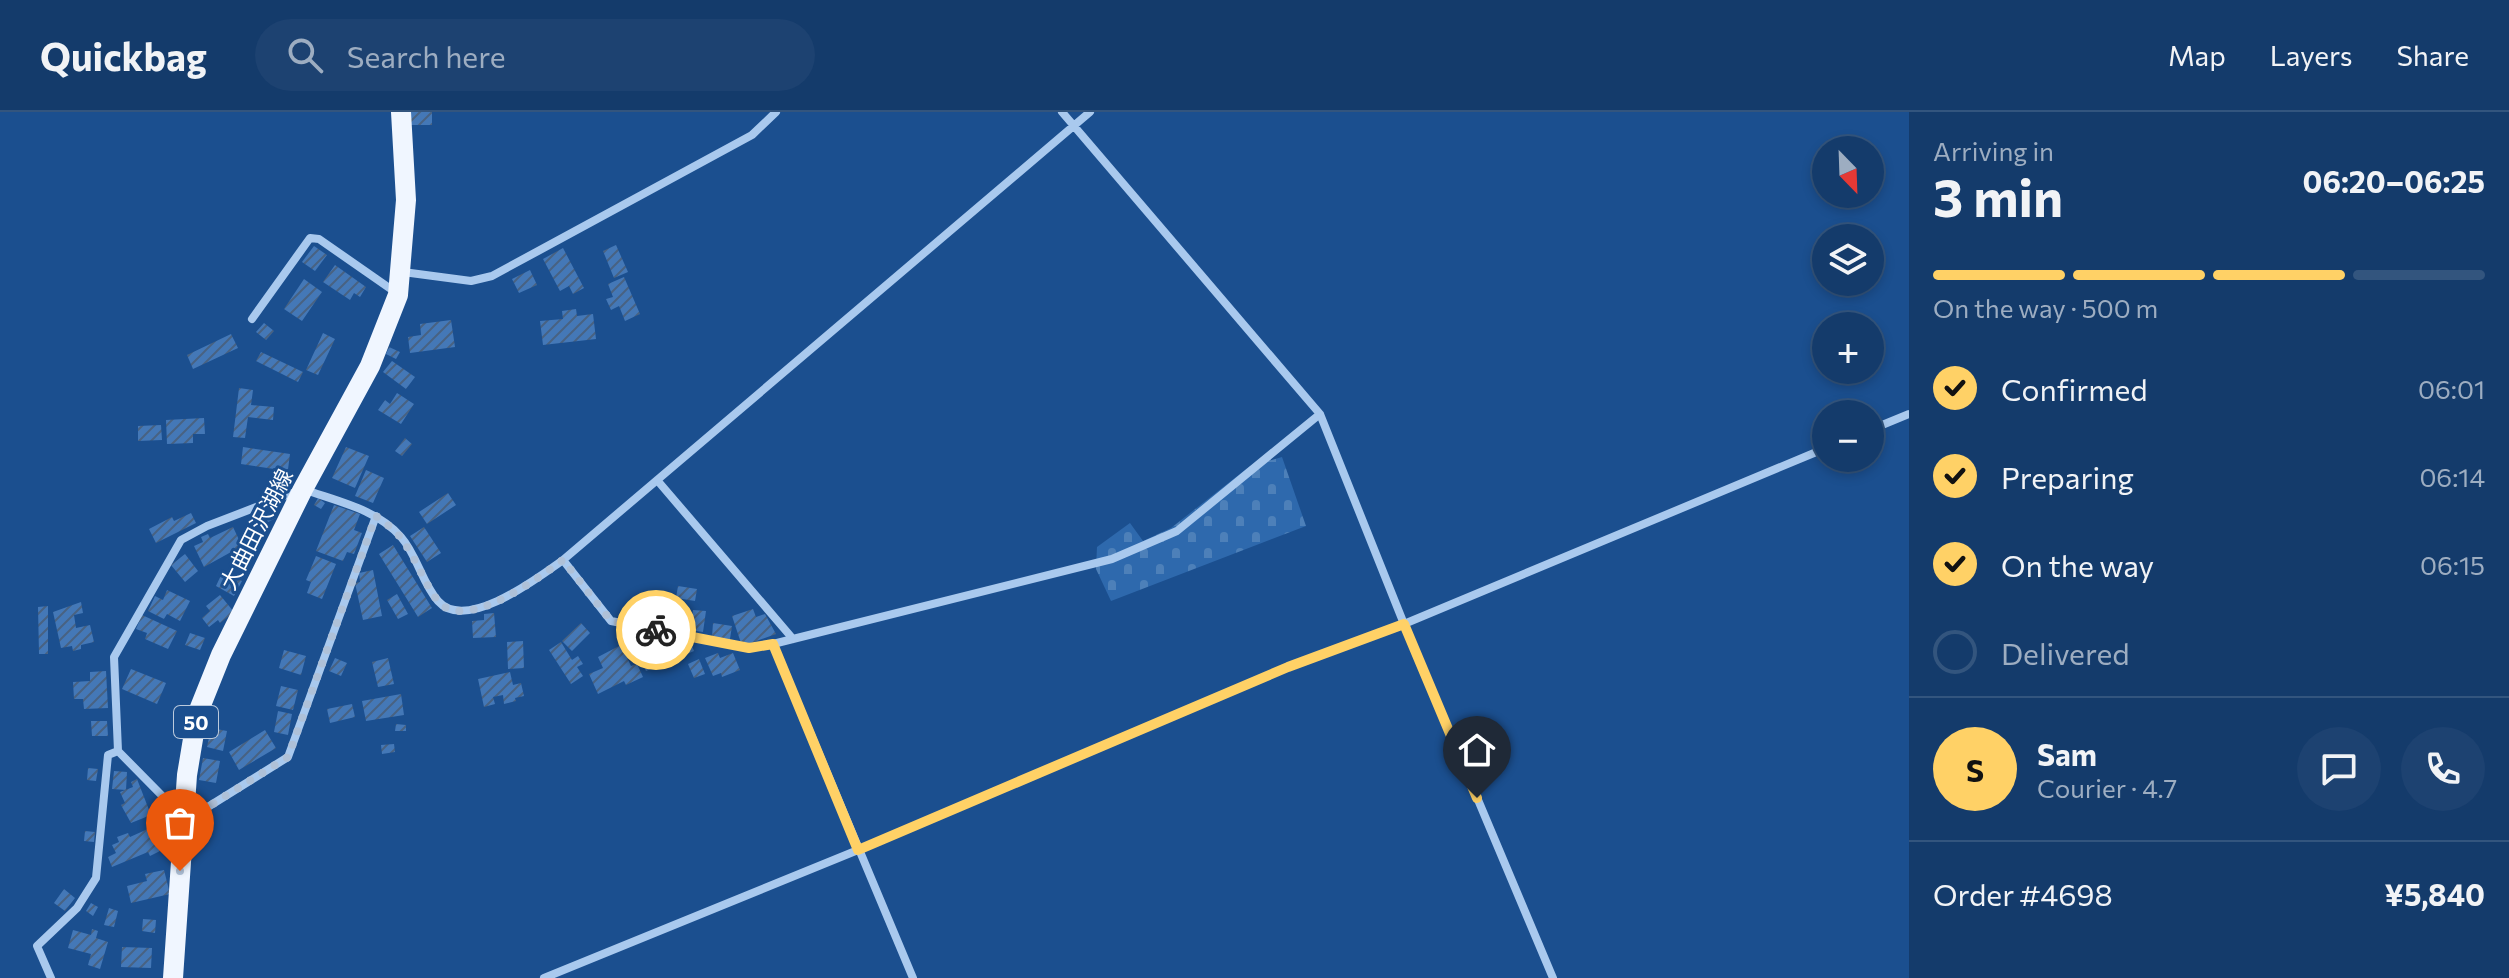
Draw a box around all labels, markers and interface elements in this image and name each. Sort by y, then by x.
search box [255,19,815,91]
text: Quickbag [40,32,207,79]
icon: search [283,33,327,77]
text: Search here [347,37,505,74]
text: Map [2168,38,2226,72]
text: Layers [2270,38,2352,72]
text: Share [2396,38,2469,72]
text: Arriving in [1933,135,2054,166]
north arrow [1812,136,1884,208]
map controls [1812,136,1884,472]
text: 06:20–06:25 [2302,162,2485,199]
text: 3 min [1933,164,2063,228]
button: layers [1812,224,1884,296]
text: On the way · 500 m [1933,292,2158,323]
button: + [1812,312,1884,384]
icon: check [1933,366,1977,410]
text: Confirmed [2001,370,2148,407]
text: 06:01 [2418,373,2485,404]
button: − [1812,400,1884,472]
icon: check [1933,454,1977,498]
text: Preparing [2001,458,2134,495]
text: 06:14 [2419,461,2485,492]
street label: 大曲田沢湖線 [214,464,298,594]
icon: check [1933,542,1977,586]
text: On the way [2001,546,2154,583]
text: 06:15 [2420,549,2485,580]
courier [616,590,696,670]
icon: bike [634,608,678,652]
text: Delivered [2001,634,2130,671]
road number: 50 [174,706,218,738]
pin [1443,716,1511,798]
button: chat [2297,727,2381,811]
button: phone [2401,727,2485,811]
icon: home [1455,728,1499,772]
text: Sam [2037,735,2097,772]
text: S [1966,751,1984,788]
text: Courier · 4.7 [2037,772,2177,803]
pin [146,789,214,871]
icon: bag [158,801,202,845]
text: Order #4698 [1933,875,2113,912]
text: ¥5,840 [2384,875,2485,912]

